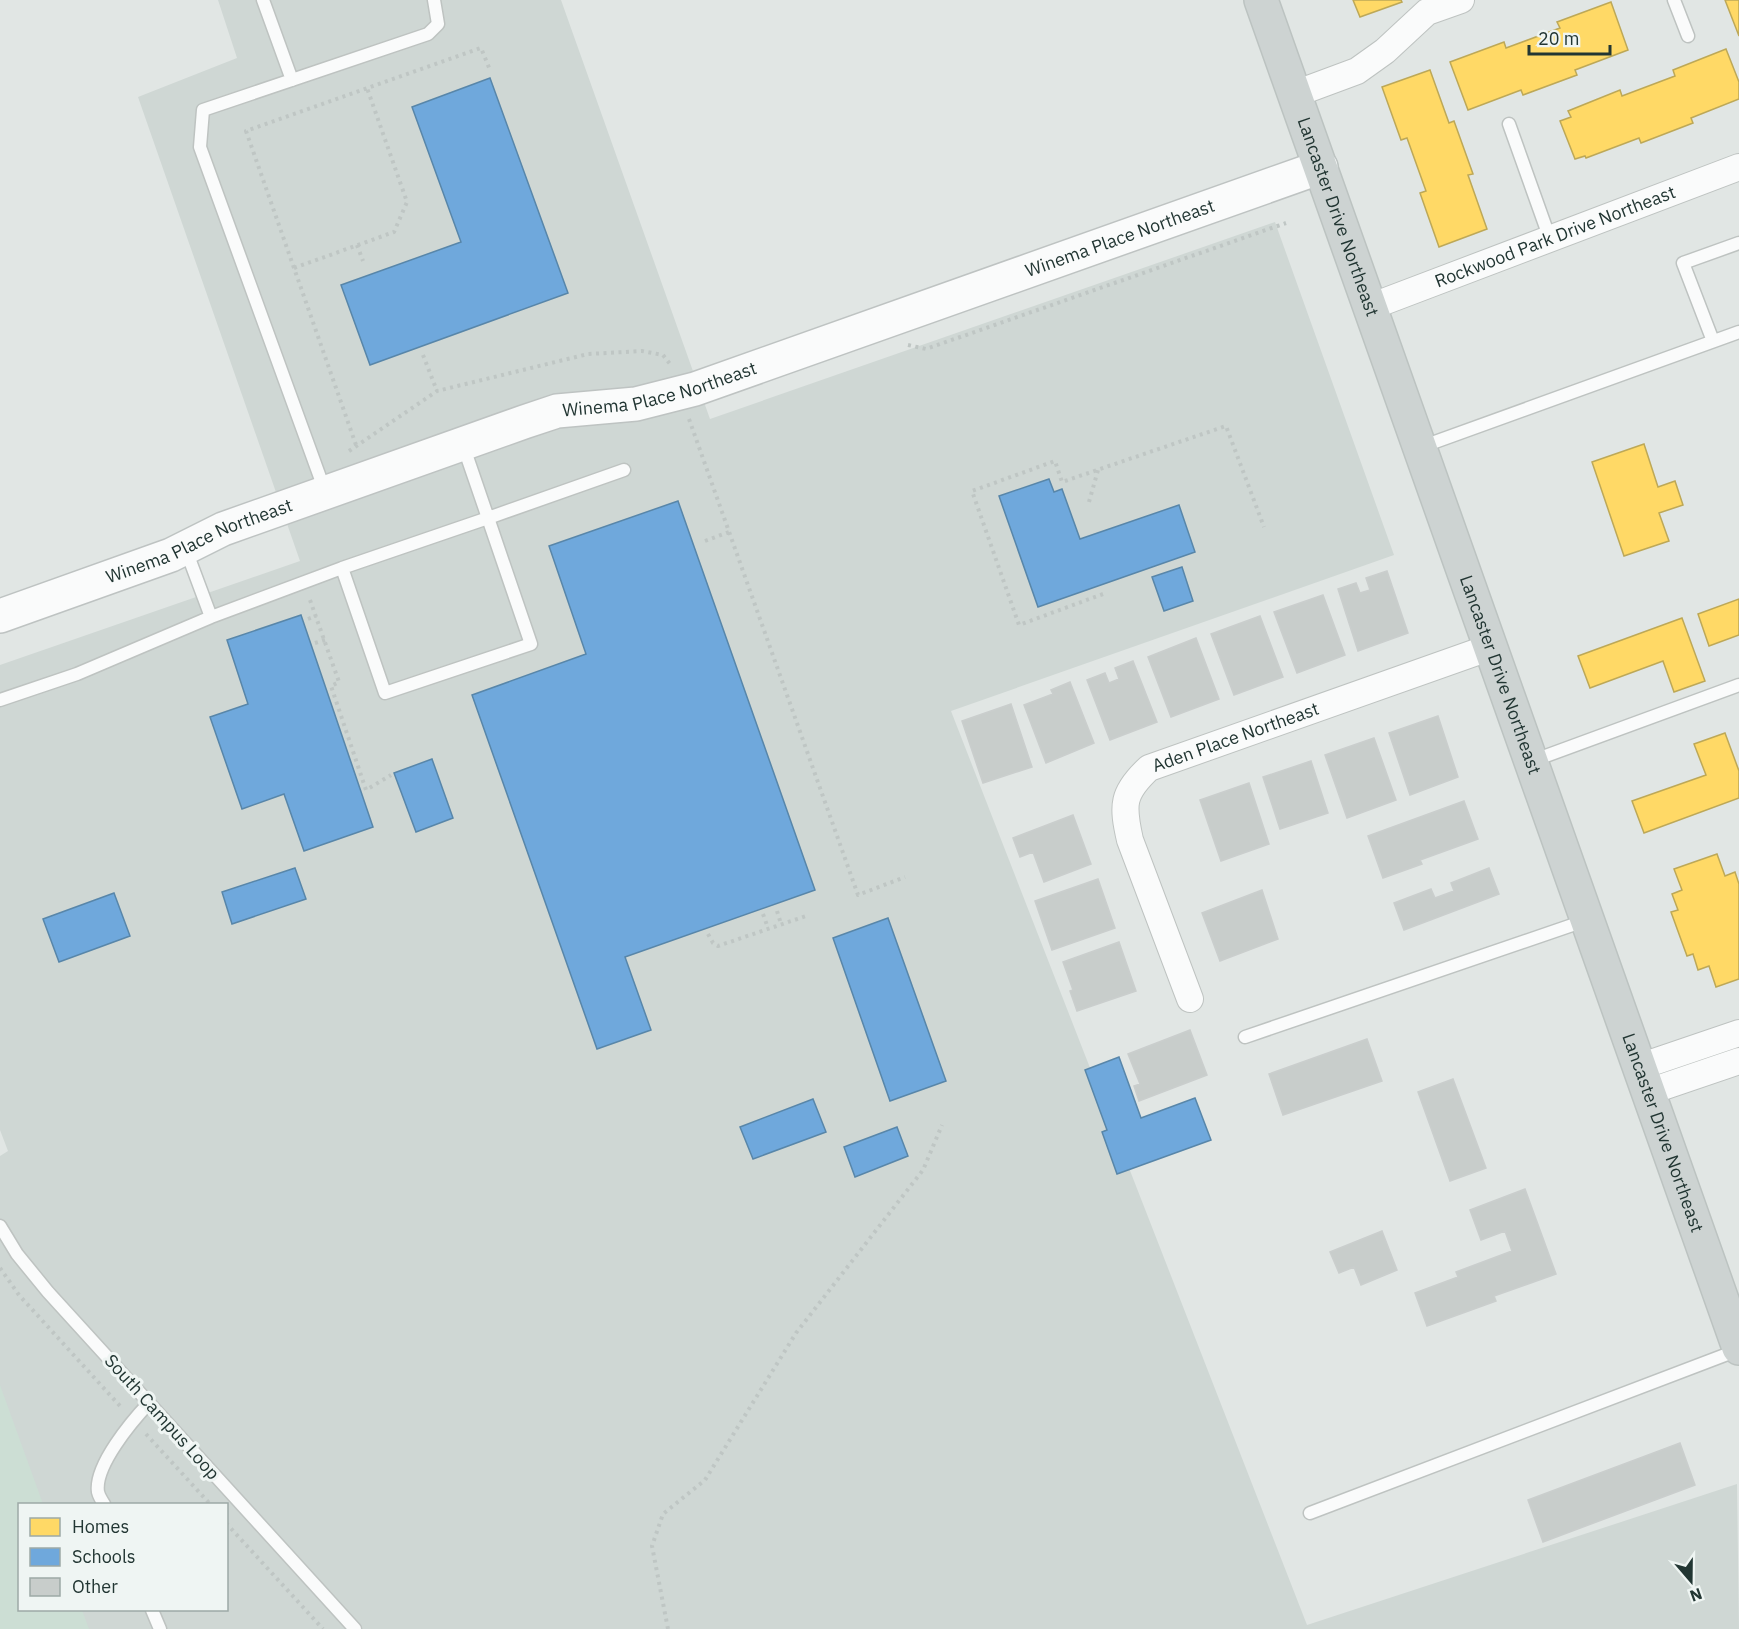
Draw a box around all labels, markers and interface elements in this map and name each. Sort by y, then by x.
scale bar [1529,18,1610,56]
text: 20 m [1538,27,1580,50]
street label: Lancaster Drive Northeast [1292,114,1384,319]
street label: Rockwood Park Drive Northeast [1431,180,1679,292]
street label: Winema Place Northeast [1022,194,1218,282]
street label: Winema Place Northeast [561,356,760,421]
street label: Winema Place Northeast [103,493,295,588]
street label: Lancaster Drive Northeast [1455,572,1547,777]
street label: Aden Place Northeast [1149,697,1322,777]
street label: Lancaster Drive Northeast [1617,1030,1709,1235]
street label: South Campus Loop [100,1349,225,1484]
legend [18,1503,228,1611]
text: Homes [72,1515,129,1538]
text: Schools [72,1545,136,1568]
north arrow [1661,1551,1721,1611]
text: Other [72,1575,118,1598]
text: N [1687,1584,1705,1606]

